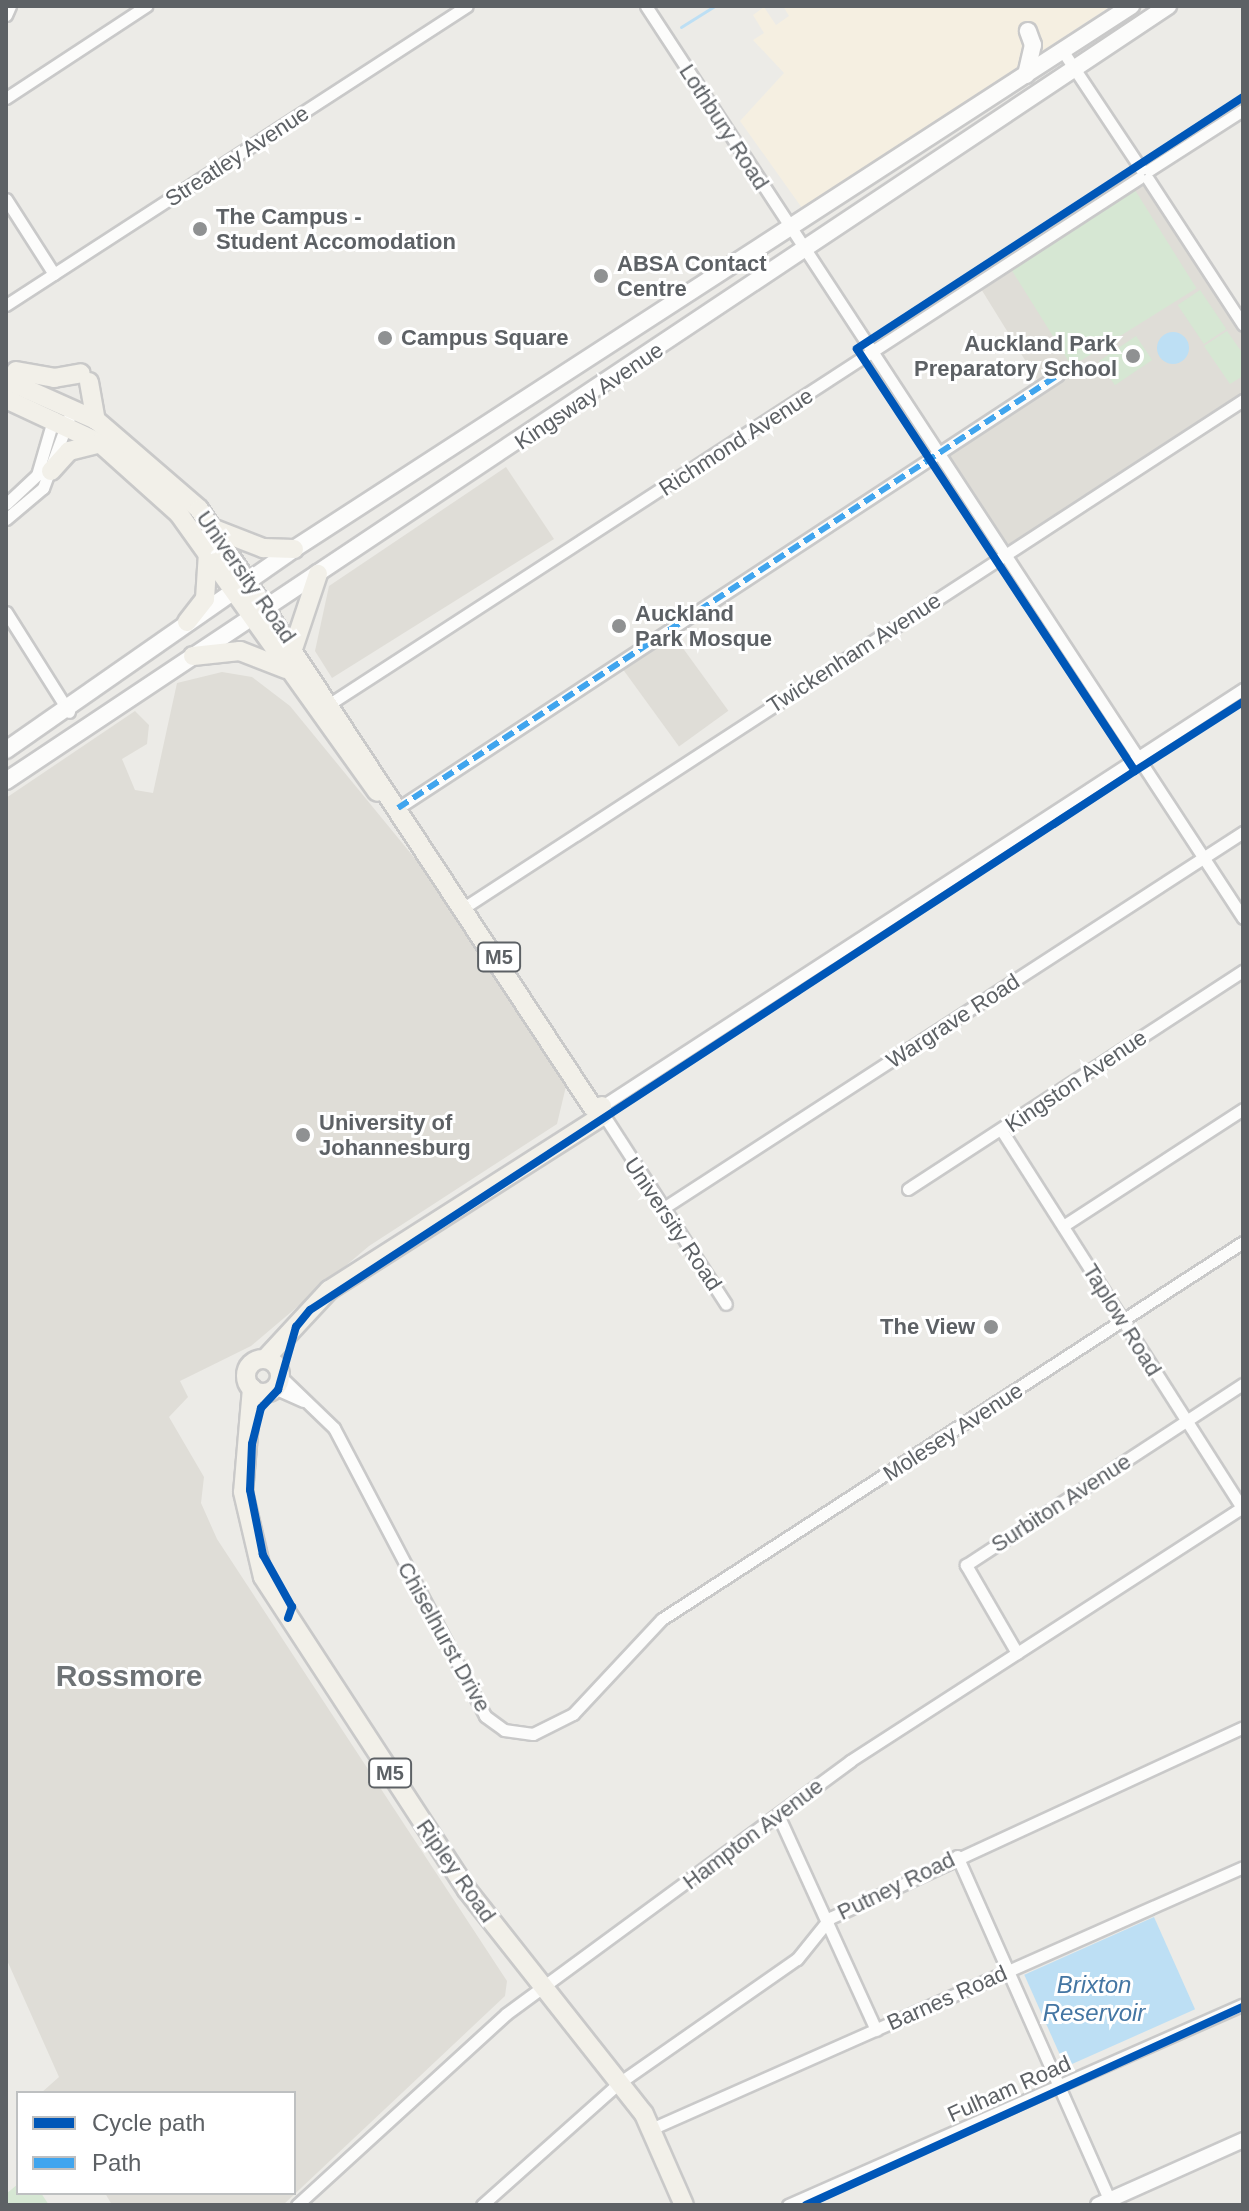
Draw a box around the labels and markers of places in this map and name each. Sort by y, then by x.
place label: The Campus - Student Accomodation [216,203,457,254]
marker: The Campus - Student Accomodation [191,220,209,238]
place label: ABSA Contact Centre [617,250,767,302]
marker: ABSA Contact Centre [592,267,610,285]
place label: Campus Square [401,325,568,351]
marker: Campus Square [376,329,394,347]
place label: Auckland Park Preparatory School [914,330,1117,382]
marker: Auckland Park Preparatory School [1124,347,1142,365]
place label: Auckland Park Mosque [635,600,772,652]
marker: Auckland Park Mosque [610,617,628,635]
place label: University of Johannesburg [319,1109,471,1160]
marker: University of Johannesburg [294,1126,312,1144]
place label: The View [880,1314,975,1340]
marker: The View [982,1318,1000,1336]

